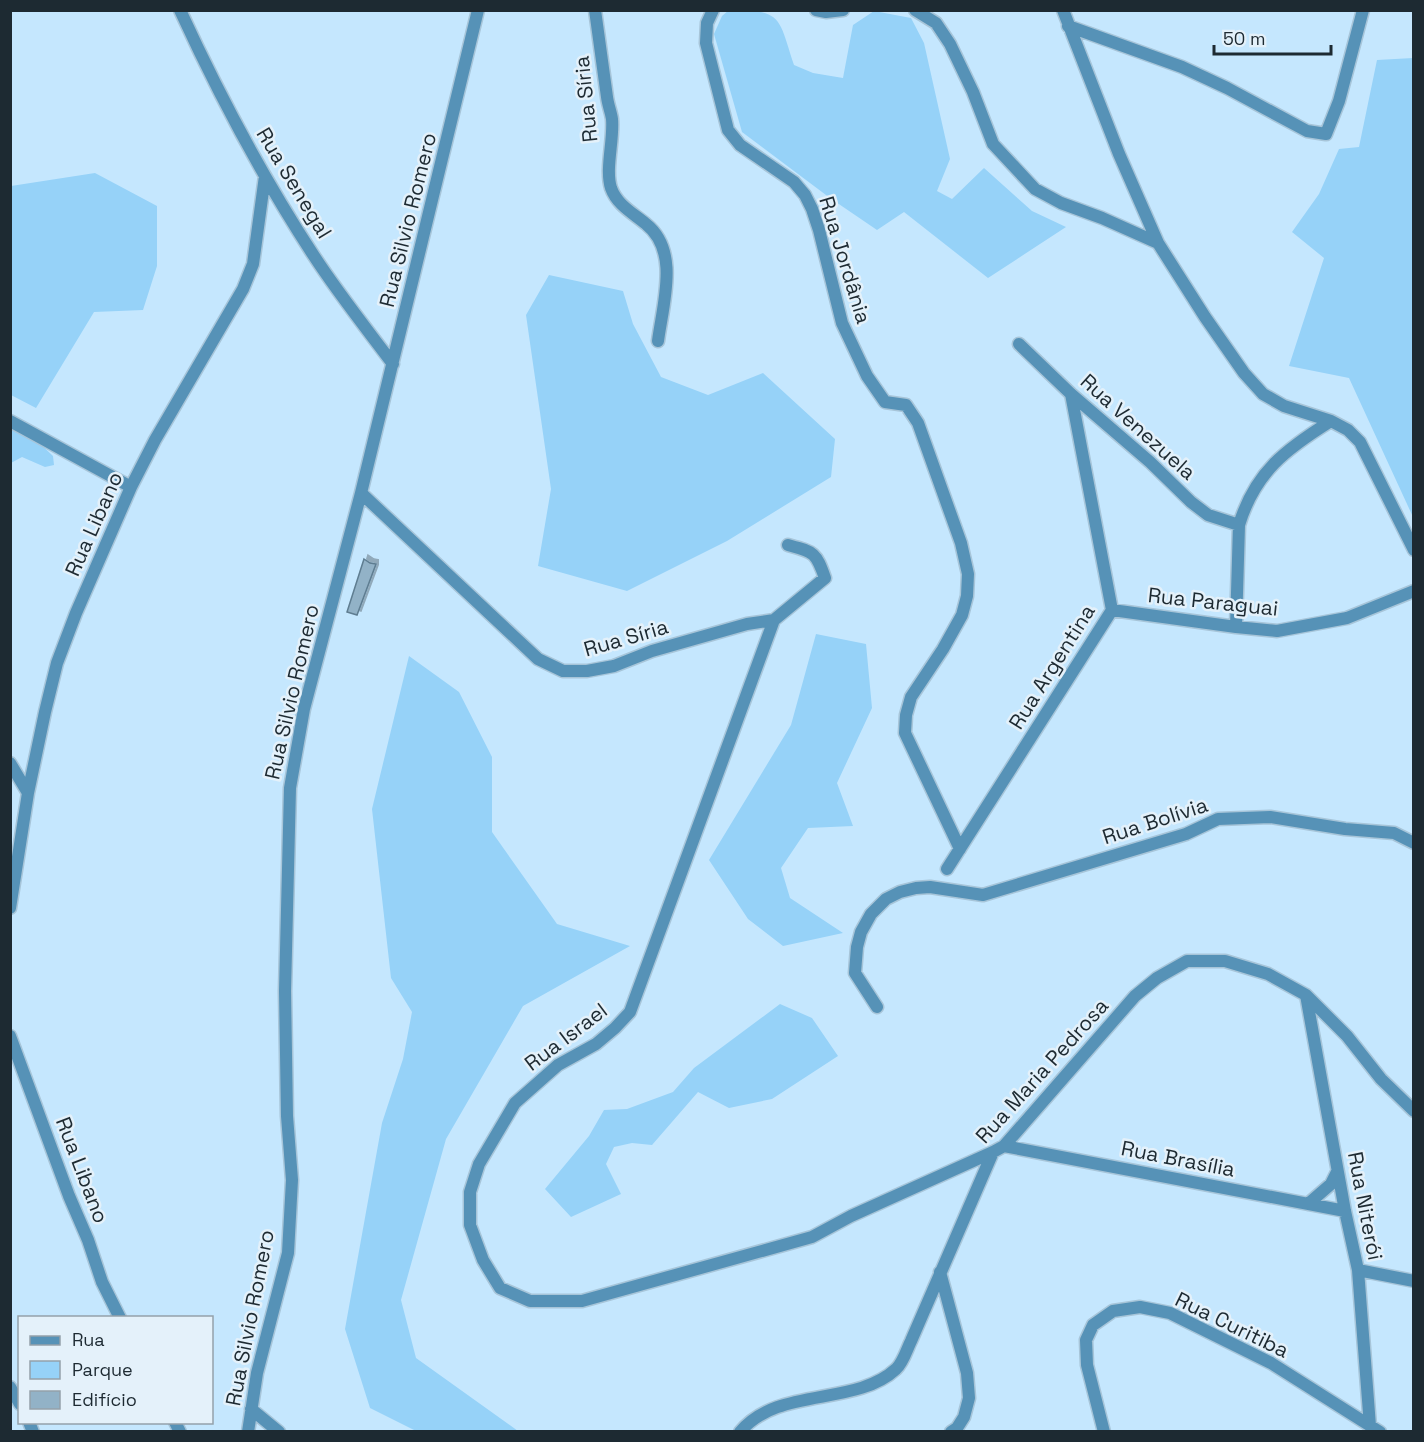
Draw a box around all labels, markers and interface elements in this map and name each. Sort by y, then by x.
scale bar [1214,18,1331,56]
text: 50 m [1223,27,1265,50]
street label: Rua Síria [568,55,603,144]
street label: Rua Senegal [251,122,338,243]
street label: Rua Silvio Romero [373,130,442,310]
street label: Rua Jordânia [813,193,878,327]
street label: Rua Venezuela [1075,368,1202,486]
street label: Rua Libano [59,467,129,580]
street label: Rua Paraguai [1147,581,1280,622]
street label: Rua Argentina [1002,599,1101,734]
street label: Rua Silvio Romero [258,602,325,782]
street label: Rua Síria [580,613,671,662]
street label: Rua Bolívia [1099,791,1211,850]
street label: Rua Maria Pedrosa [969,992,1114,1149]
street label: Rua Israel [519,997,612,1076]
street label: Rua Libano [50,1113,115,1227]
street label: Rua Brasília [1119,1134,1237,1183]
street label: Rua Niterói [1342,1149,1389,1262]
street label: Rua Silvio Romero [219,1228,280,1408]
street label: Rua Curitiba [1171,1285,1294,1364]
legend [18,1316,213,1424]
text: Rua [72,1328,105,1351]
text: Parque [72,1358,133,1381]
text: Edifício [72,1388,137,1411]

